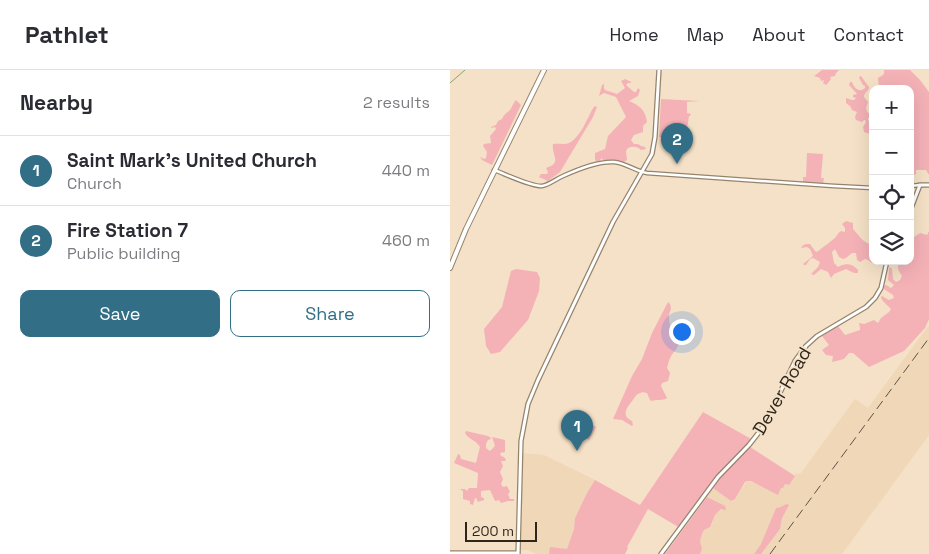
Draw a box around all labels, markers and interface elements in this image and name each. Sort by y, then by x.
text: Pathlet [25,19,109,50]
text: Home [610,23,659,46]
text: Map [687,23,724,46]
text: About [752,23,806,46]
text: Contact [834,23,904,46]
map controls [869,85,914,265]
button: + [869,85,914,130]
text: Nearby [20,89,93,116]
text: 2 results [363,92,430,113]
pin: 2 [661,123,693,164]
button: − [869,130,914,175]
text: Saint Mark's United Church [67,148,317,173]
text: 1 [32,160,40,181]
text: 440 m [382,160,430,181]
text: Church [67,173,122,194]
button: locate [869,175,914,220]
text: Fire Station 7 [67,218,188,243]
button: layers [869,220,914,265]
text: 2 [31,230,41,251]
text: 460 m [382,230,430,251]
text: Public building [67,243,180,264]
button: Save [20,290,220,337]
button: Share [230,290,430,337]
your location [669,319,695,345]
street label: Dever Road [747,343,816,439]
pin: 1 [561,410,593,451]
scale bar [465,519,538,542]
text: 200 m [472,522,514,540]

